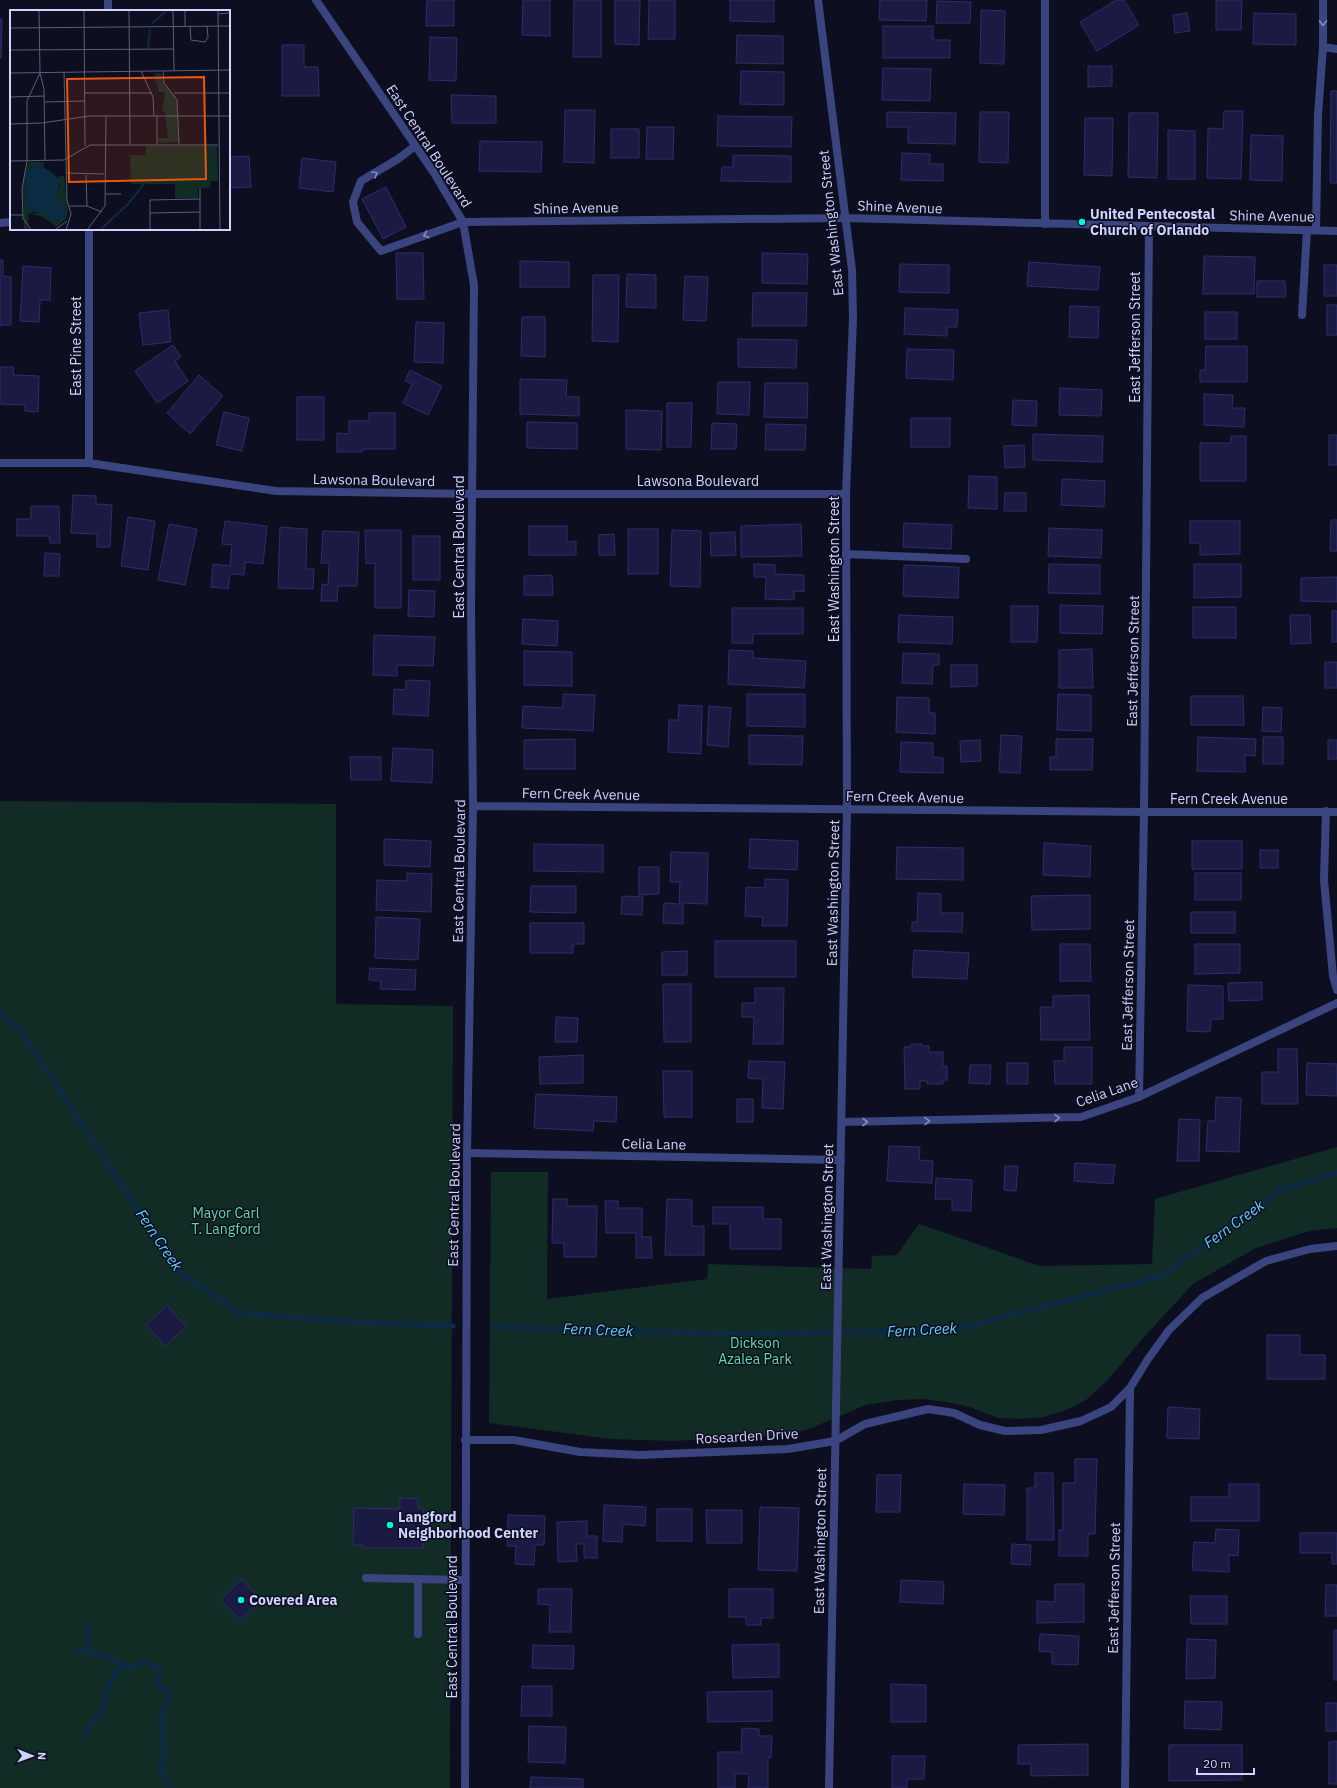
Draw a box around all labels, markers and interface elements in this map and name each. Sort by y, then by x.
inset map [10,10,230,230]
one-way arrow [1319,20,1327,26]
street label: East Central Boulevard [382,81,476,211]
street label: East Washington Street [814,149,848,297]
one-way arrow [371,171,378,178]
street label: Shine Avenue [857,197,943,217]
street label: Shine Avenue [533,198,619,218]
place label: United Pentecostal Church of Orlando [1090,205,1215,239]
street label: Shine Avenue [1229,206,1315,226]
marker: United Pentecostal Church of Orlando [1077,217,1087,227]
one-way arrow [422,230,429,238]
street label: East Jefferson Street [1126,271,1144,403]
street label: East Pine Street [67,296,85,396]
street label: Lawsona Boulevard [313,470,435,490]
street label: Lawsona Boulevard [637,472,759,490]
street label: East Central Boulevard [450,475,468,619]
street label: East Washington Street [825,496,843,642]
street label: East Jefferson Street [1123,595,1143,727]
street label: Fern Creek Avenue [522,784,641,804]
street label: Fern Creek Avenue [846,787,965,807]
street label: Fern Creek Avenue [1170,790,1288,808]
street label: East Central Boulevard [449,799,469,943]
street label: East Washington Street [823,820,843,966]
street label: East Jefferson Street [1118,919,1138,1051]
street label: Celia Lane [1074,1073,1141,1111]
one-way arrow [1054,1113,1060,1122]
one-way arrow [924,1117,930,1125]
one-way arrow [862,1118,868,1126]
street label: East Central Boulevard [444,1123,464,1267]
street label: Celia Lane [622,1134,687,1154]
street label: East Washington Street [817,1144,837,1290]
water label: Fern Creek [1200,1195,1268,1252]
park label: Mayor Carl T. Langford [191,1204,261,1238]
water label: Fern Creek [132,1205,187,1274]
water label: Fern Creek [886,1318,958,1341]
water label: Fern Creek [563,1319,634,1340]
park label: Dickson Azalea Park [718,1334,792,1368]
street label: Rosearden Drive [695,1424,799,1448]
street label: East Washington Street [810,1468,830,1614]
place label: Langford Neighborhood Center [398,1508,539,1542]
marker: Langford Neighborhood Center [385,1520,395,1530]
street label: East Jefferson Street [1104,1522,1124,1654]
street label: East Central Boulevard [443,1555,461,1699]
place label: Covered Area [249,1591,337,1609]
marker: Covered Area [236,1595,246,1605]
north arrow [12,1736,52,1776]
scale bar [1197,1750,1254,1776]
text: N [35,1752,49,1760]
text: 20 m [1203,1756,1231,1771]

